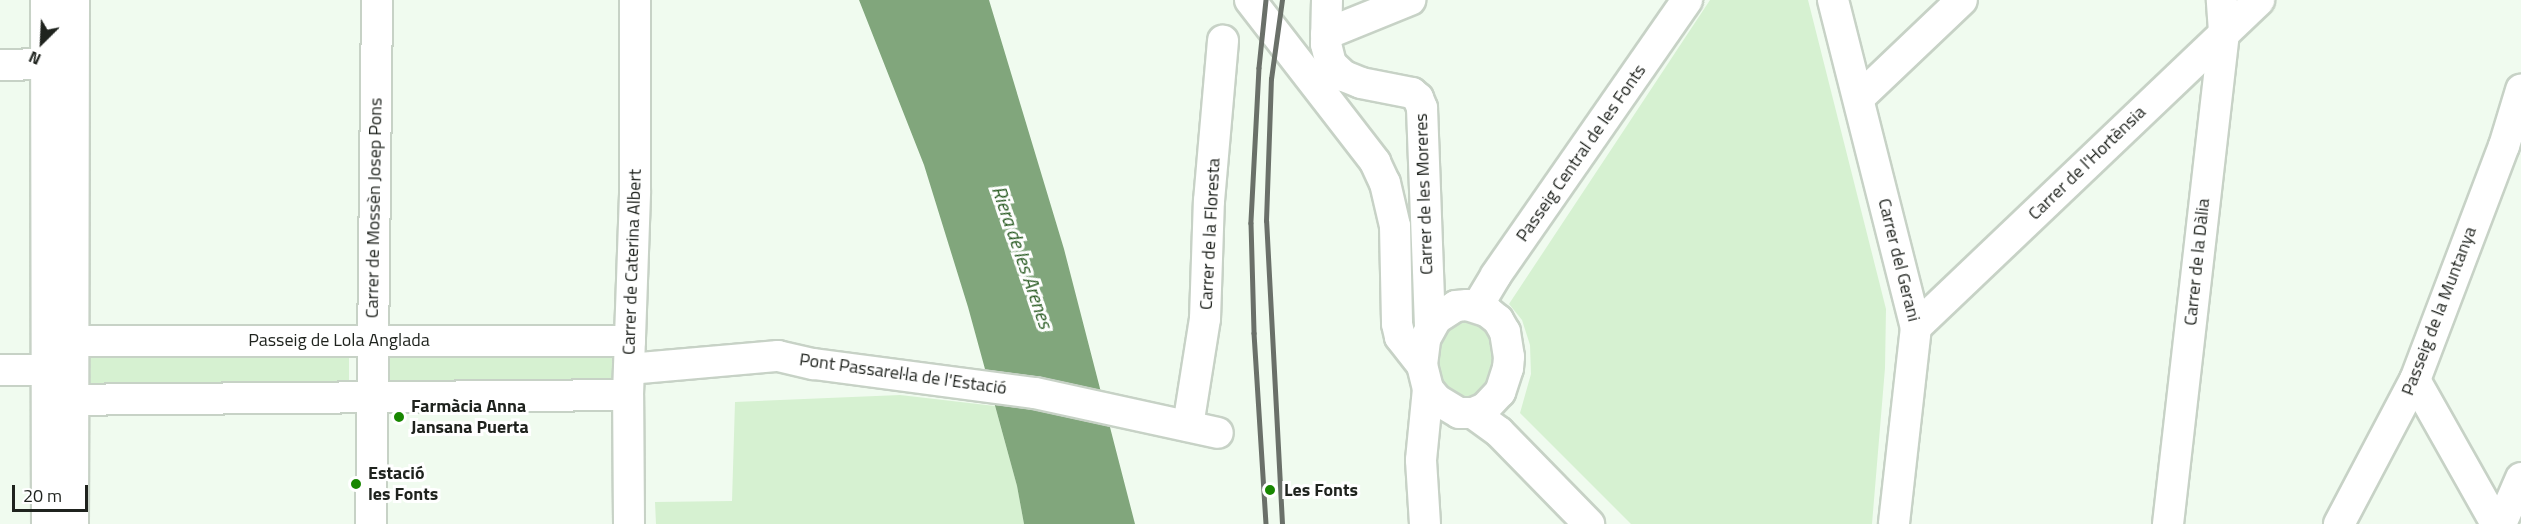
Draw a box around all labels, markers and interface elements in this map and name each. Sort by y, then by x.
north arrow [12,12,72,72]
text: N [25,45,45,72]
street label: Passeig Central de les Fonts [1511,60,1651,246]
street label: Carrer de Mossèn Josep Pons [361,98,387,318]
street label: Carrer de l'Hortènsia [2024,101,2150,225]
street label: Carrer de les Moreres [1410,113,1438,275]
street label: Carrer de la Floresta [1195,158,1225,310]
street label: Carrer de Caterina Albert [618,169,646,355]
water label: Riera de les Arenes [987,182,1059,332]
street label: Carrer del Gerani [1873,196,1925,324]
street label: Carrer de la Dàlia [2180,197,2214,327]
street label: Passeig de la Muntanya [2397,224,2481,398]
street label: Passeig de Lola Anglada [248,329,430,351]
street label: Pont Passarel·la de l'Estació [798,349,1008,399]
place label: Farmàcia Anna Jansana Puerta [411,396,529,438]
marker: Farmàcia Anna Jansana Puerta [392,410,406,424]
place label: Estació les Fonts [368,463,438,506]
scale bar [15,473,92,511]
marker: Estació les Fonts [349,477,363,491]
place label: Les Fonts [1284,479,1358,501]
marker: Les Fonts [1261,481,1279,499]
text: 20 m [23,482,62,509]

